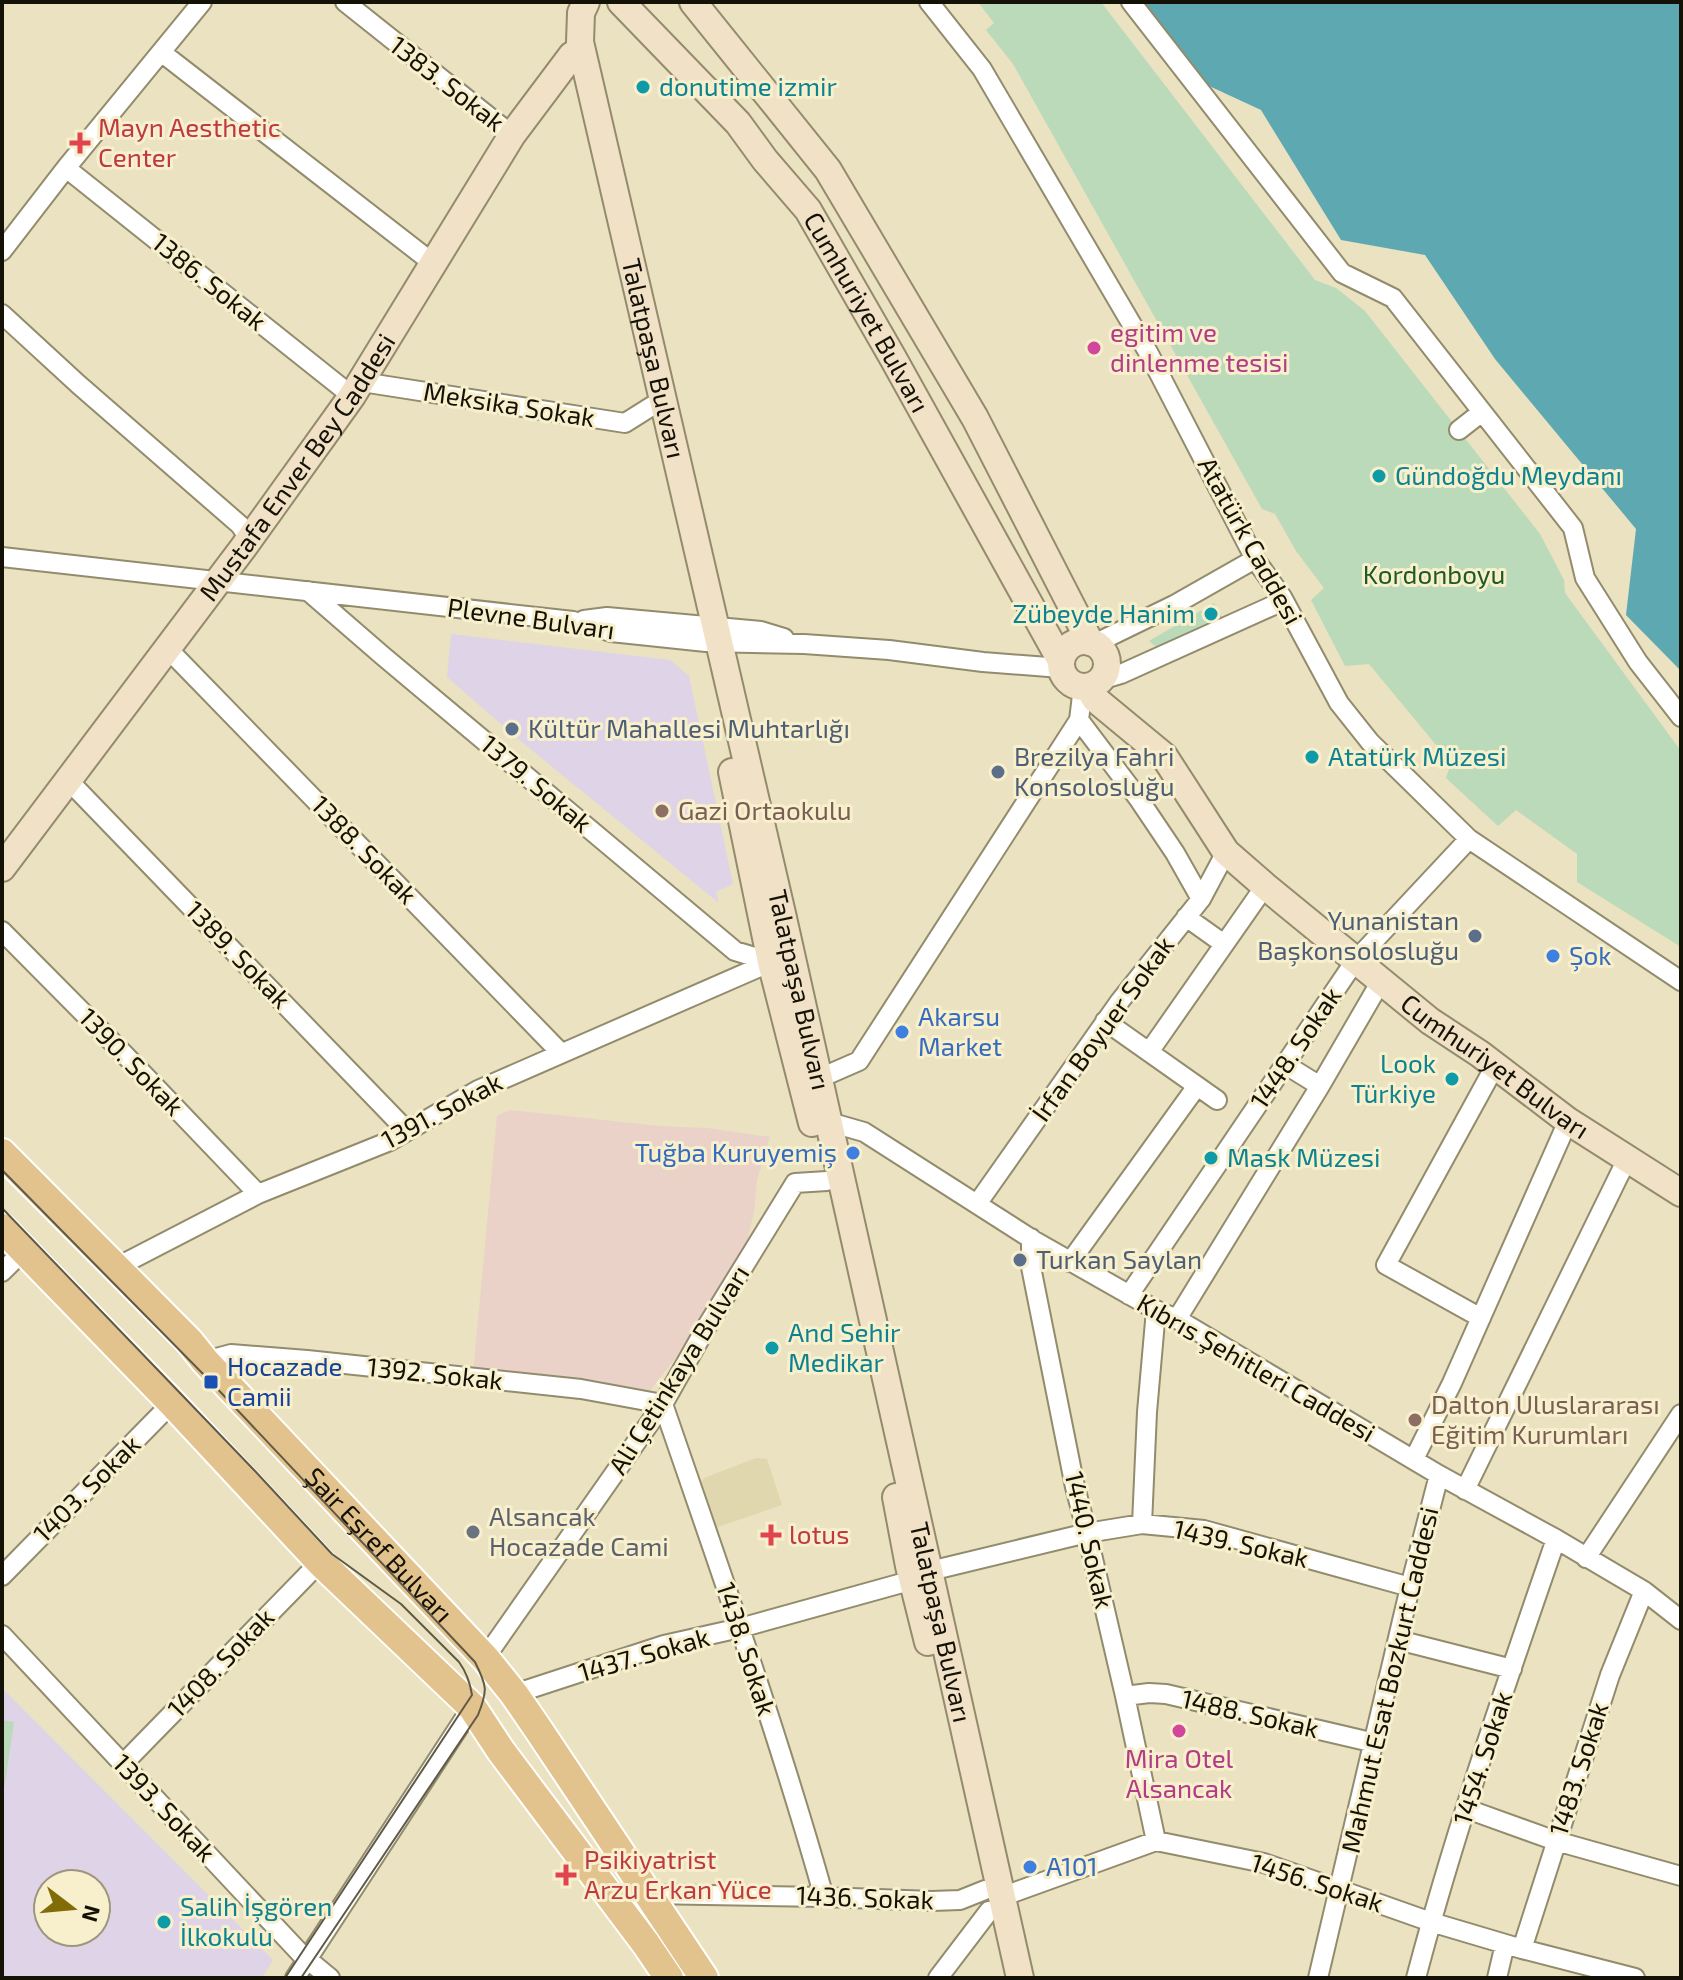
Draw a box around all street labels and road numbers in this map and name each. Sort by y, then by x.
street label: 1383. Sokak [384,28,511,137]
street label: Cumhuriyet Bulvarı [798,206,937,417]
street label: 1386. Sokak [147,226,273,336]
street label: Talatpaşa Bulvarı [617,255,693,461]
street label: Mustafa Enver Bey Caddesi [192,327,401,606]
street label: Meksika Sokak [421,375,597,432]
street label: Atatürk Caddesi [1193,451,1310,629]
street label: Plevne Bulvarı [446,590,617,645]
street label: 1379. Sokak [475,728,599,838]
street label: 1388. Sokak [306,788,424,909]
street label: Talatpaşa Bulvarı [763,886,838,1093]
street label: 1389. Sokak [180,894,298,1014]
street label: İrfan Boyuer Sokak [1024,929,1179,1127]
street label: 1448. Sokak [1243,980,1347,1114]
street label: Cumhuriyet Bulvarı [1395,987,1595,1144]
street label: 1390. Sokak [73,1001,191,1121]
street label: 1391. Sokak [376,1065,507,1154]
street label: Ali Çetinkaya Bulvarı [601,1259,756,1480]
street label: Kıbrıs Şehitleri Caddesi [1131,1286,1381,1449]
street label: 1392. Sokak [366,1350,504,1395]
street label: 1403. Sokak [26,1428,146,1548]
street label: Şair Eşref Bulvarı [298,1460,460,1628]
street label: 1440. Sokak [1060,1468,1121,1611]
street label: Mahmut Esat Bozkurt Caddesi [1334,1504,1443,1856]
street label: 1439. Sokak [1171,1512,1312,1573]
street label: Talatpaşa Bulvarı [904,1519,979,1725]
street label: 1438. Sokak [711,1578,784,1719]
street label: 1408. Sokak [160,1601,280,1723]
street label: 1437. Sokak [575,1620,713,1687]
street label: 1488. Sokak [1179,1682,1322,1743]
street label: 1454. Sokak [1445,1687,1518,1828]
street label: 1483. Sokak [1541,1698,1614,1839]
street label: 1393. Sokak [107,1747,223,1867]
street label: 1456. Sokak [1248,1846,1387,1917]
street label: 1436. Sokak [796,1879,934,1914]

